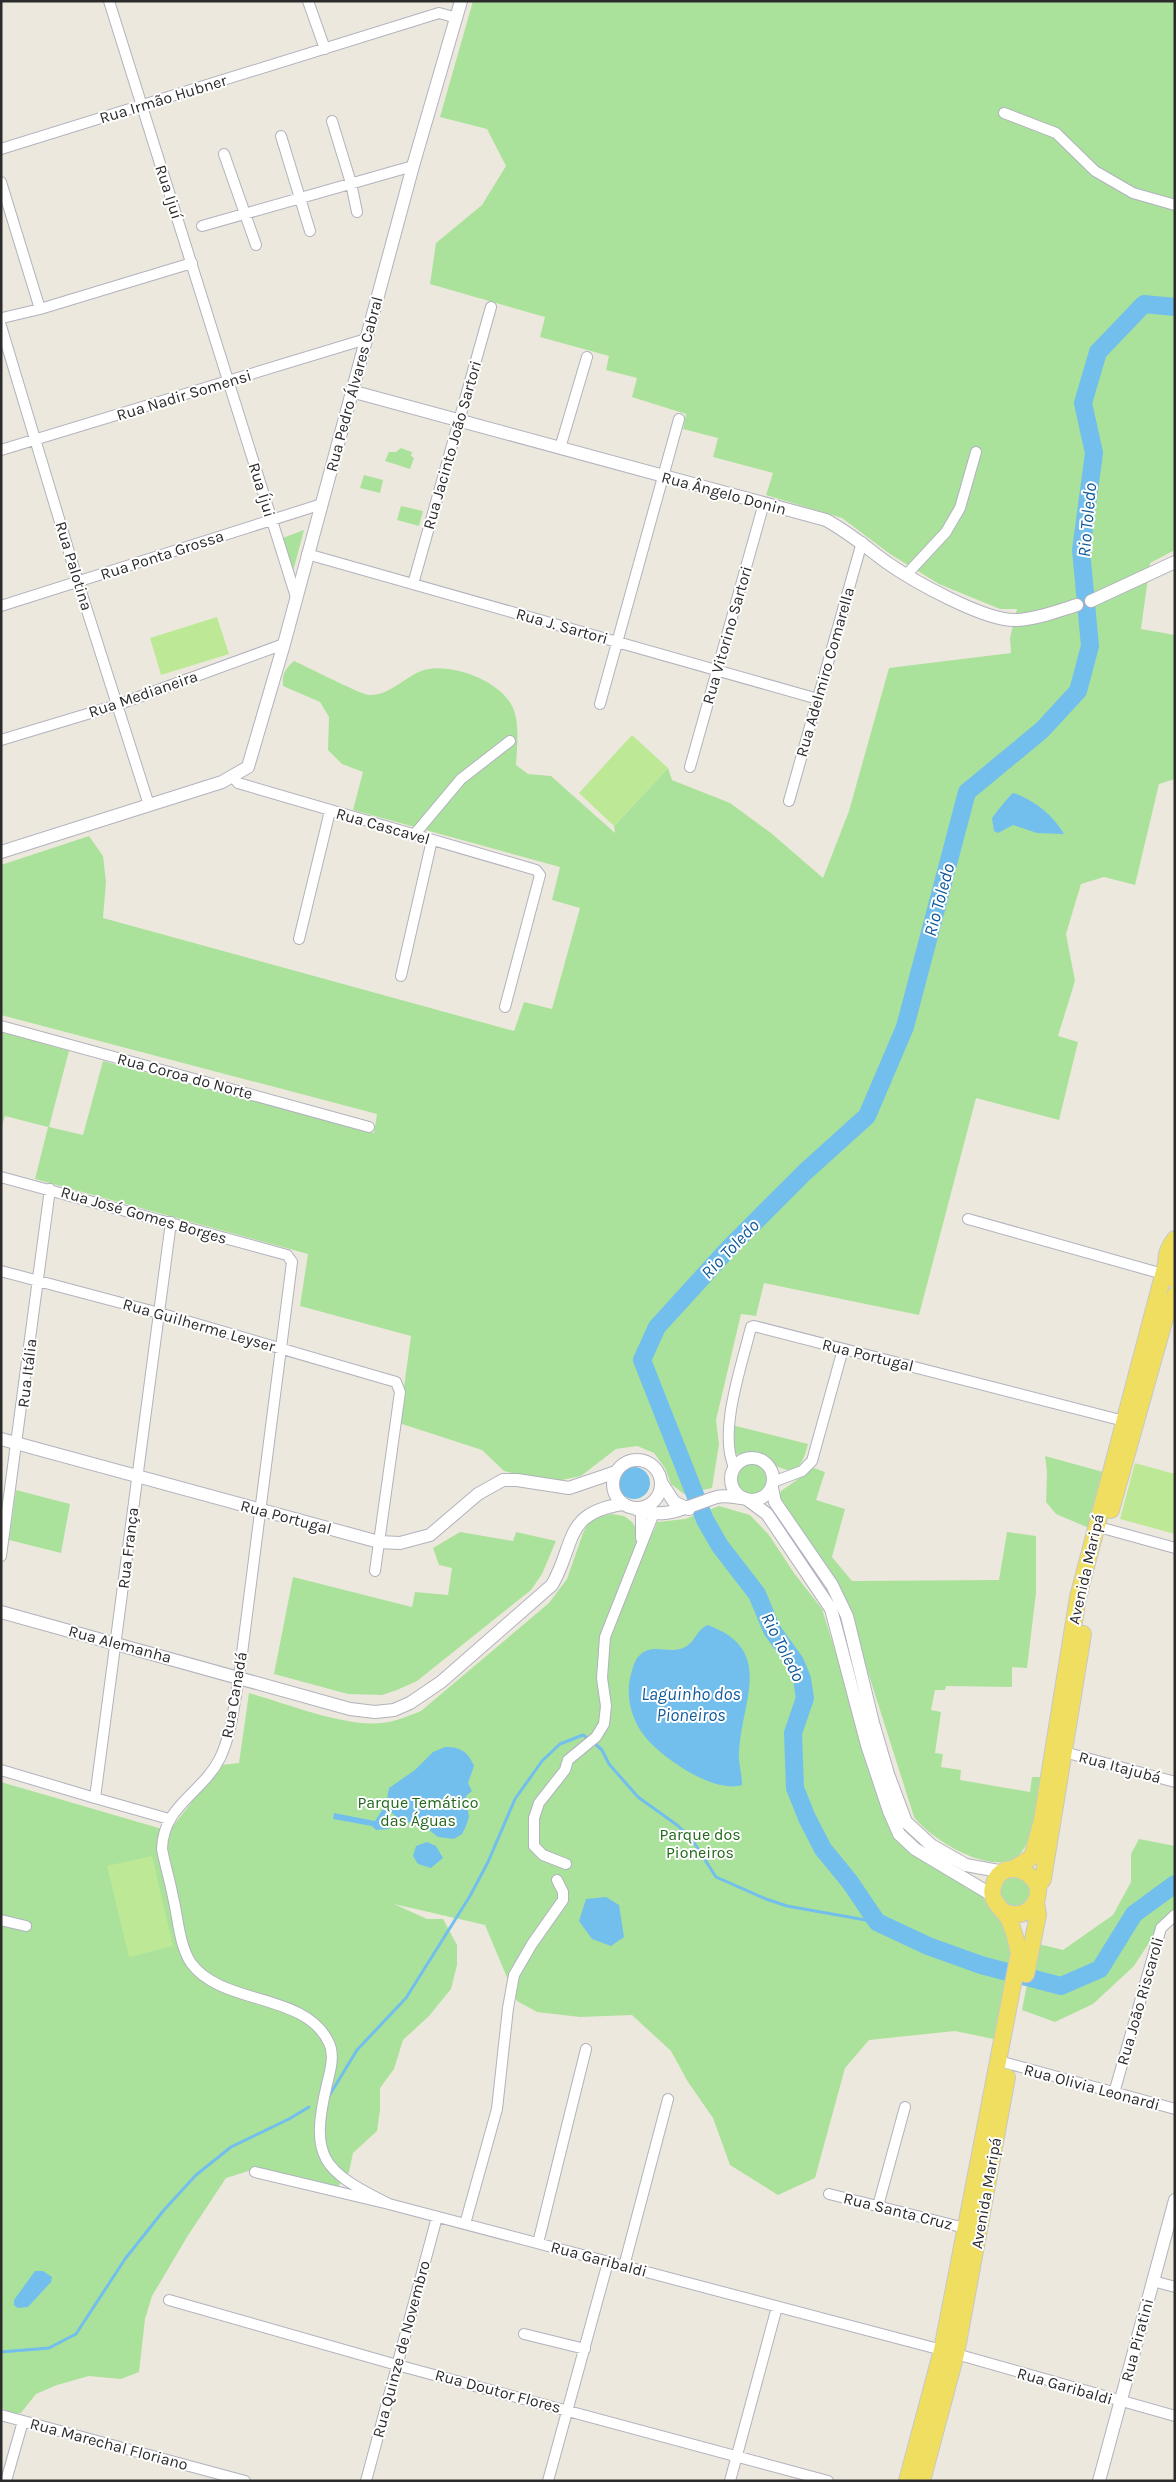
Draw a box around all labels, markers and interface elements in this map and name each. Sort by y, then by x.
street label: Rua Irmão Hubner [97,71,229,127]
street label: Rua Ijuí [151,162,187,222]
street label: Rua Pedro Álvares Cabral [321,294,387,474]
street label: Rua Jacinto João Sartori [419,358,485,532]
street label: Rua Nadir Somensi [114,365,254,425]
street label: Rua Íjui [245,460,279,520]
street label: Rua Ângelo Donin [659,467,789,519]
water label: Rio Toledo [1073,482,1101,558]
street label: Rua Palotina [51,519,97,613]
street label: Rua Ponta Grossa [98,526,226,584]
street label: Rua Vitorino Sartori [698,564,756,706]
street label: Rua Adelmiro Comarella [792,585,858,759]
street label: Rua J. Sartori [514,604,610,648]
street label: Rua Medianeira [86,666,200,722]
street label: Rua Cascavel [334,804,432,848]
water label: Rio Toledo [919,861,959,939]
street label: Rua Coroa do Norte [115,1049,255,1103]
street label: Rua José Gomes Borges [59,1182,229,1248]
water label: Rio Toledo [696,1214,764,1283]
street label: Rua Guilherme Leyser [121,1294,278,1356]
street label: Rua Portugal [820,1334,916,1376]
street label: Rua Itália [13,1337,41,1409]
street label: Rua Portugal [238,1496,334,1538]
street label: Rua França [114,1506,142,1590]
street label: Avenida Maripá [1064,1512,1108,1626]
water label: Rio Toledo [756,1609,810,1685]
street label: Rua Alemanha [66,1621,174,1667]
street label: Rua Canadá [217,1650,251,1740]
water label: Laguinho dos Pioneiros [641,1683,741,1726]
street label: Rua Itajubá [1077,1747,1163,1787]
park label: Parque Temático das Águas [357,1793,479,1830]
park label: Parque dos Pioneiros [659,1825,741,1862]
street label: Rua João Riscaroli [1113,1935,1167,2067]
street label: Rua Olivia Leonardi [1022,2060,1162,2114]
street label: Avenida Maripá [967,2136,1005,2250]
street label: Rua Santa Cruz [841,2188,955,2234]
street label: Rua Garibaldi [549,2237,649,2281]
street label: Rua Quinze de Novembro [368,2258,434,2440]
street label: Rua Piratini [1117,2296,1157,2384]
street label: Rua Garibaldi [1015,2363,1115,2409]
street label: Rua Doutor Flores [433,2365,563,2417]
street label: Rua Marechal Floriano [28,2414,190,2474]

